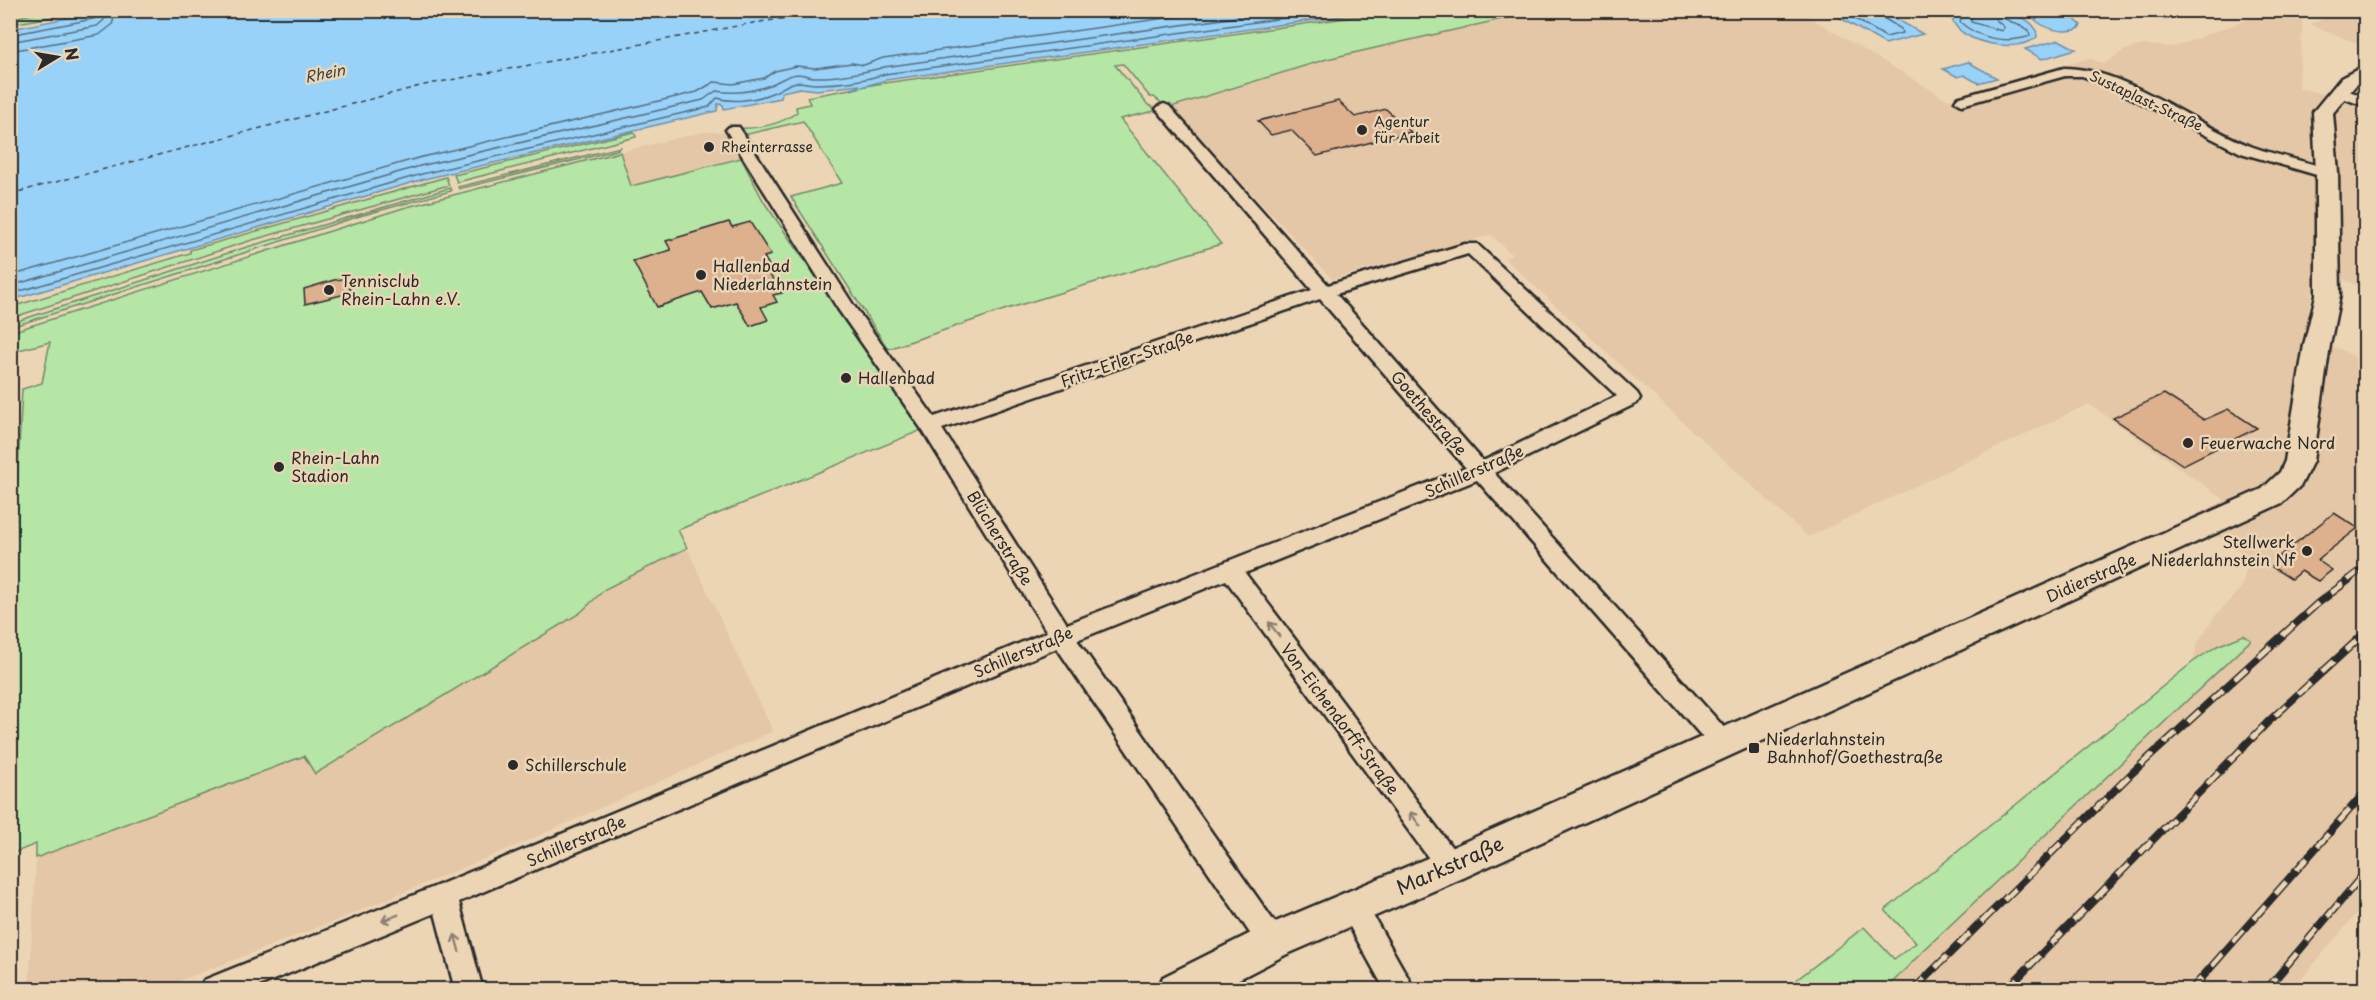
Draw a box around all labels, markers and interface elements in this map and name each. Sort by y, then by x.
north arrow [27,27,87,87]
text: N [60,45,86,62]
water label: Rhein [303,57,347,88]
street label: Sustaplast-Straße [2086,65,2206,136]
place label: Agentur für Arbeit [1374,111,1440,148]
marker: Agentur für Arbeit [1355,123,1369,137]
place label: Rheinterrasse [721,136,813,157]
marker: Rheinterrasse [702,140,716,154]
place label: Hallenbad Niederlahnstein [713,253,832,295]
place label: Tennisclub Rhein-Lahn e.V. [341,268,461,310]
marker: Hallenbad Niederlahnstein [694,268,708,282]
marker: Tennisclub Rhein-Lahn e.V. [322,283,336,297]
street label: Fritz-Erler-Straße [1057,324,1197,392]
place label: Hallenbad [858,365,935,389]
street label: Goethestraße [1386,365,1473,460]
marker: Hallenbad [839,371,853,385]
place label: Feuerwache Nord [2200,430,2335,454]
marker: Feuerwache Nord [2181,436,2195,450]
street label: Schillerstraße [1420,438,1527,503]
place label: Rhein-Lahn Stadion [291,445,380,487]
marker: Rhein-Lahn Stadion [272,460,286,474]
street label: Blücherstraße [962,485,1040,590]
place label: Stellwerk Niederlahnstein Nf [2151,529,2296,571]
marker: Stellwerk Niederlahnstein Nf [2300,544,2314,558]
street label: Didierstraße [2042,547,2140,608]
street label: Schillerstraße [969,619,1076,683]
one-way arrow [1267,621,1280,637]
street label: Von-Eichendorff-Straße [1276,638,1406,799]
place label: Niederlahnstein Bahnhof/Goethestraße [1766,726,1943,768]
marker: Niederlahnstein Bahnhof/Goethestraße [1747,741,1761,755]
place label: Schillerschule [525,752,627,776]
marker: Schillerschule [506,758,520,772]
street label: Schillerstraße [522,808,629,872]
one-way arrow [1409,811,1422,827]
street label: Markstraße [1391,828,1508,902]
one-way arrow [381,913,400,924]
one-way arrow [450,934,462,953]

